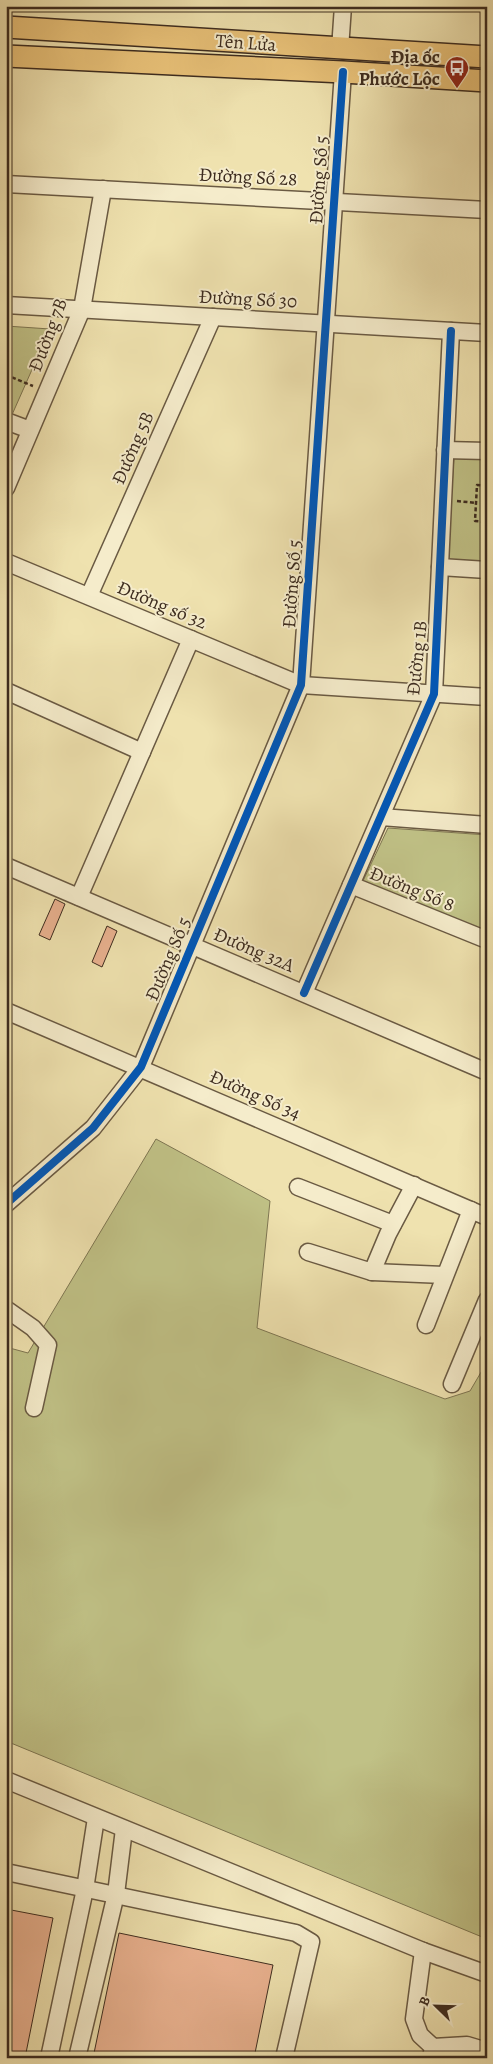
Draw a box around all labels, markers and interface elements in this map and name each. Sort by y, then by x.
street label: Tên Lửa [215,28,277,58]
place label: Địa ốc Phước Lộc [359,44,440,92]
bus stop icon: Địa ốc Phước Lộc [444,55,470,89]
street label: Đường Số 5 [303,135,335,225]
street label: Đường Số 28 [198,161,298,193]
street label: Đường Số 30 [198,283,298,315]
street label: Đường 7B [22,294,74,376]
street label: Đường 5B [105,408,161,488]
street label: Đường Số 5 [276,539,308,629]
street label: Đường số 32 [113,574,211,636]
street label: Đường 1B [400,619,434,697]
street label: Đường Số 8 [366,860,458,918]
street label: Đường Số 5 [139,913,197,1005]
street label: Đường 32A [210,921,299,979]
street label: Đường Số 34 [205,1063,305,1127]
north arrow [410,1982,460,2032]
text: B [414,1993,435,2009]

